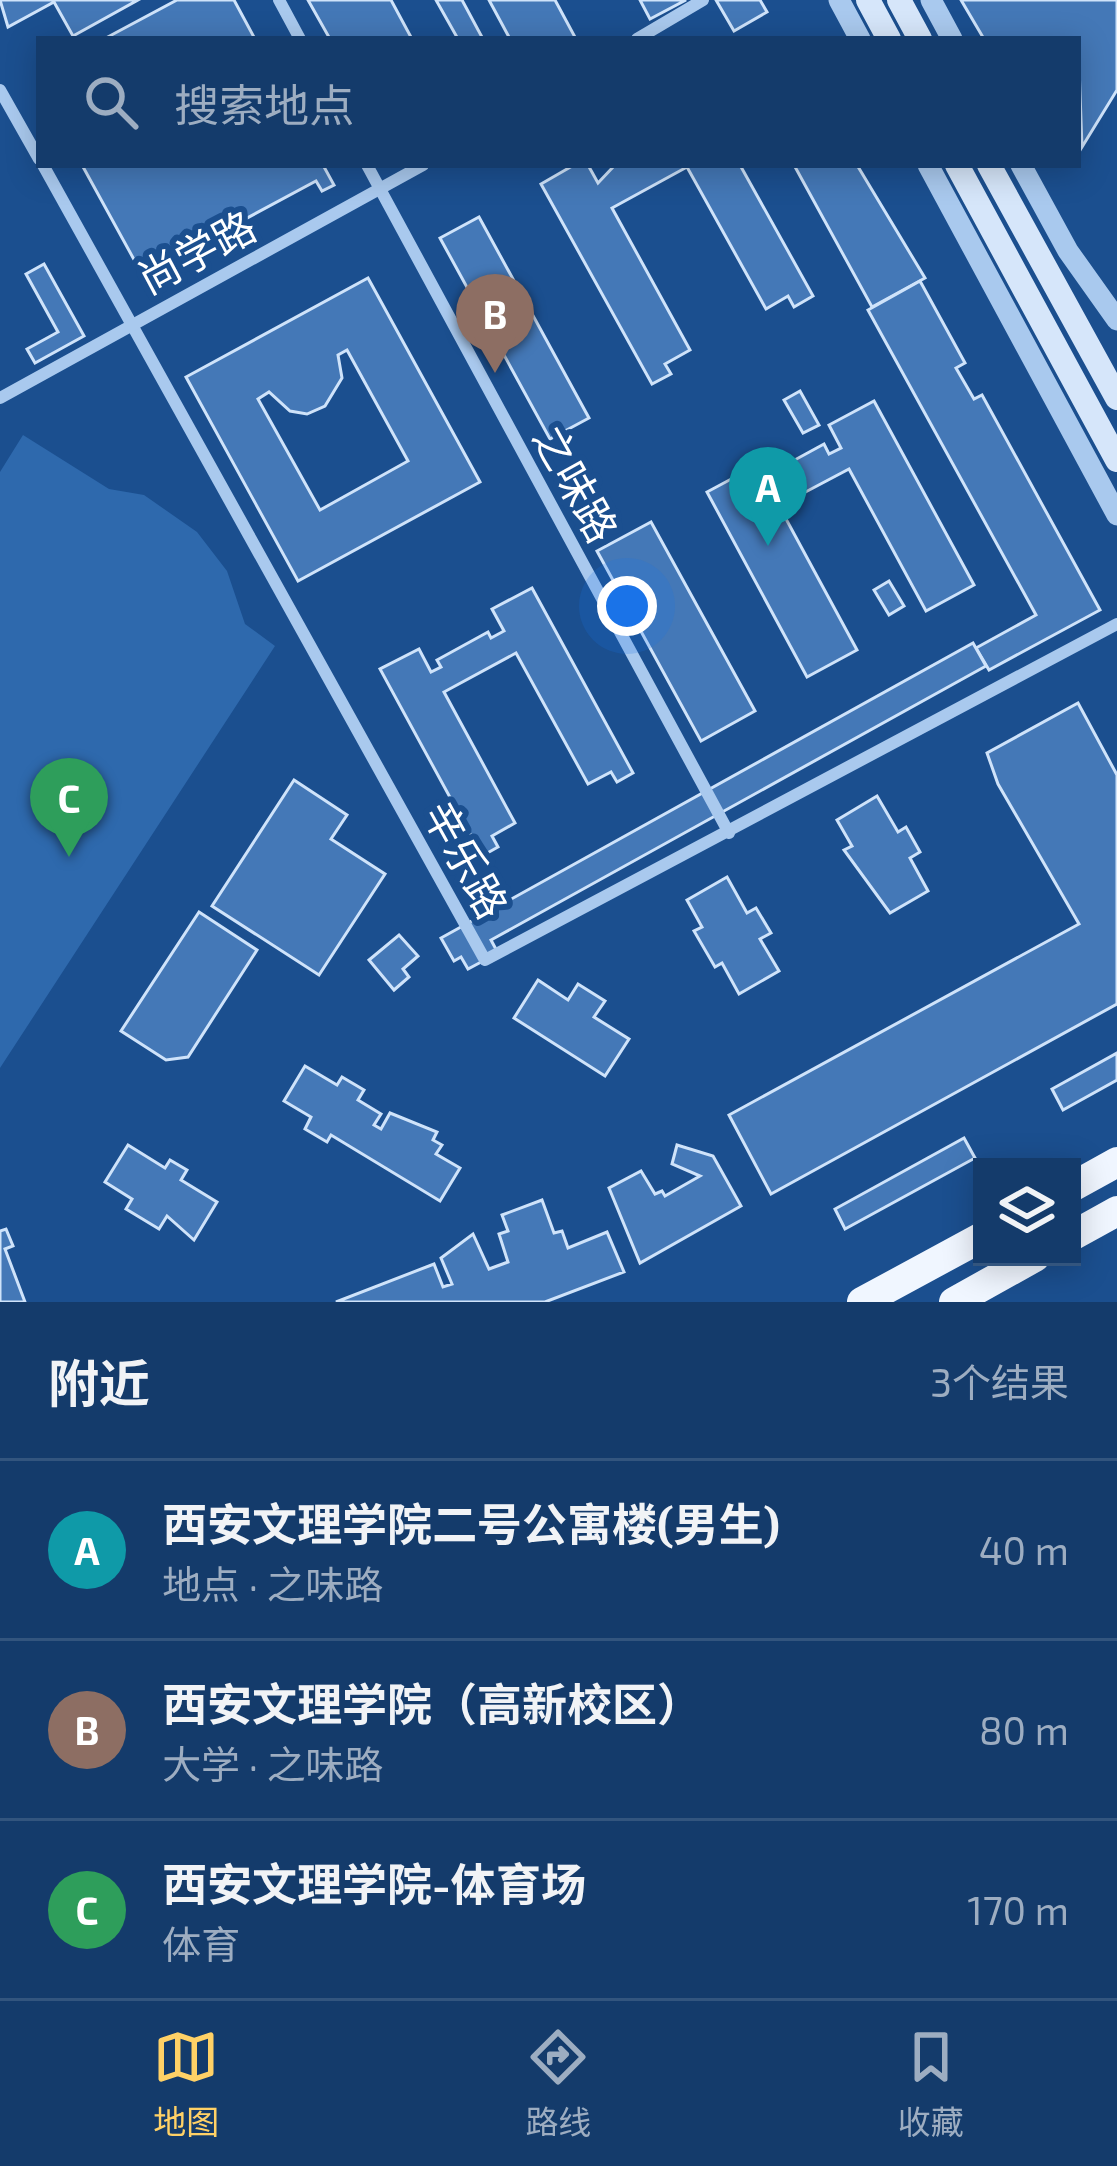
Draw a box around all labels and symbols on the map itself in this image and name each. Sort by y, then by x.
street label: 尚学路 [129,199,263,303]
pin: B [456,274,534,373]
street label: 之味路 [525,416,629,550]
pin: A [729,447,807,546]
your location [597,576,657,636]
pin: C [30,758,108,857]
street label: 辛乐路 [415,792,519,926]

